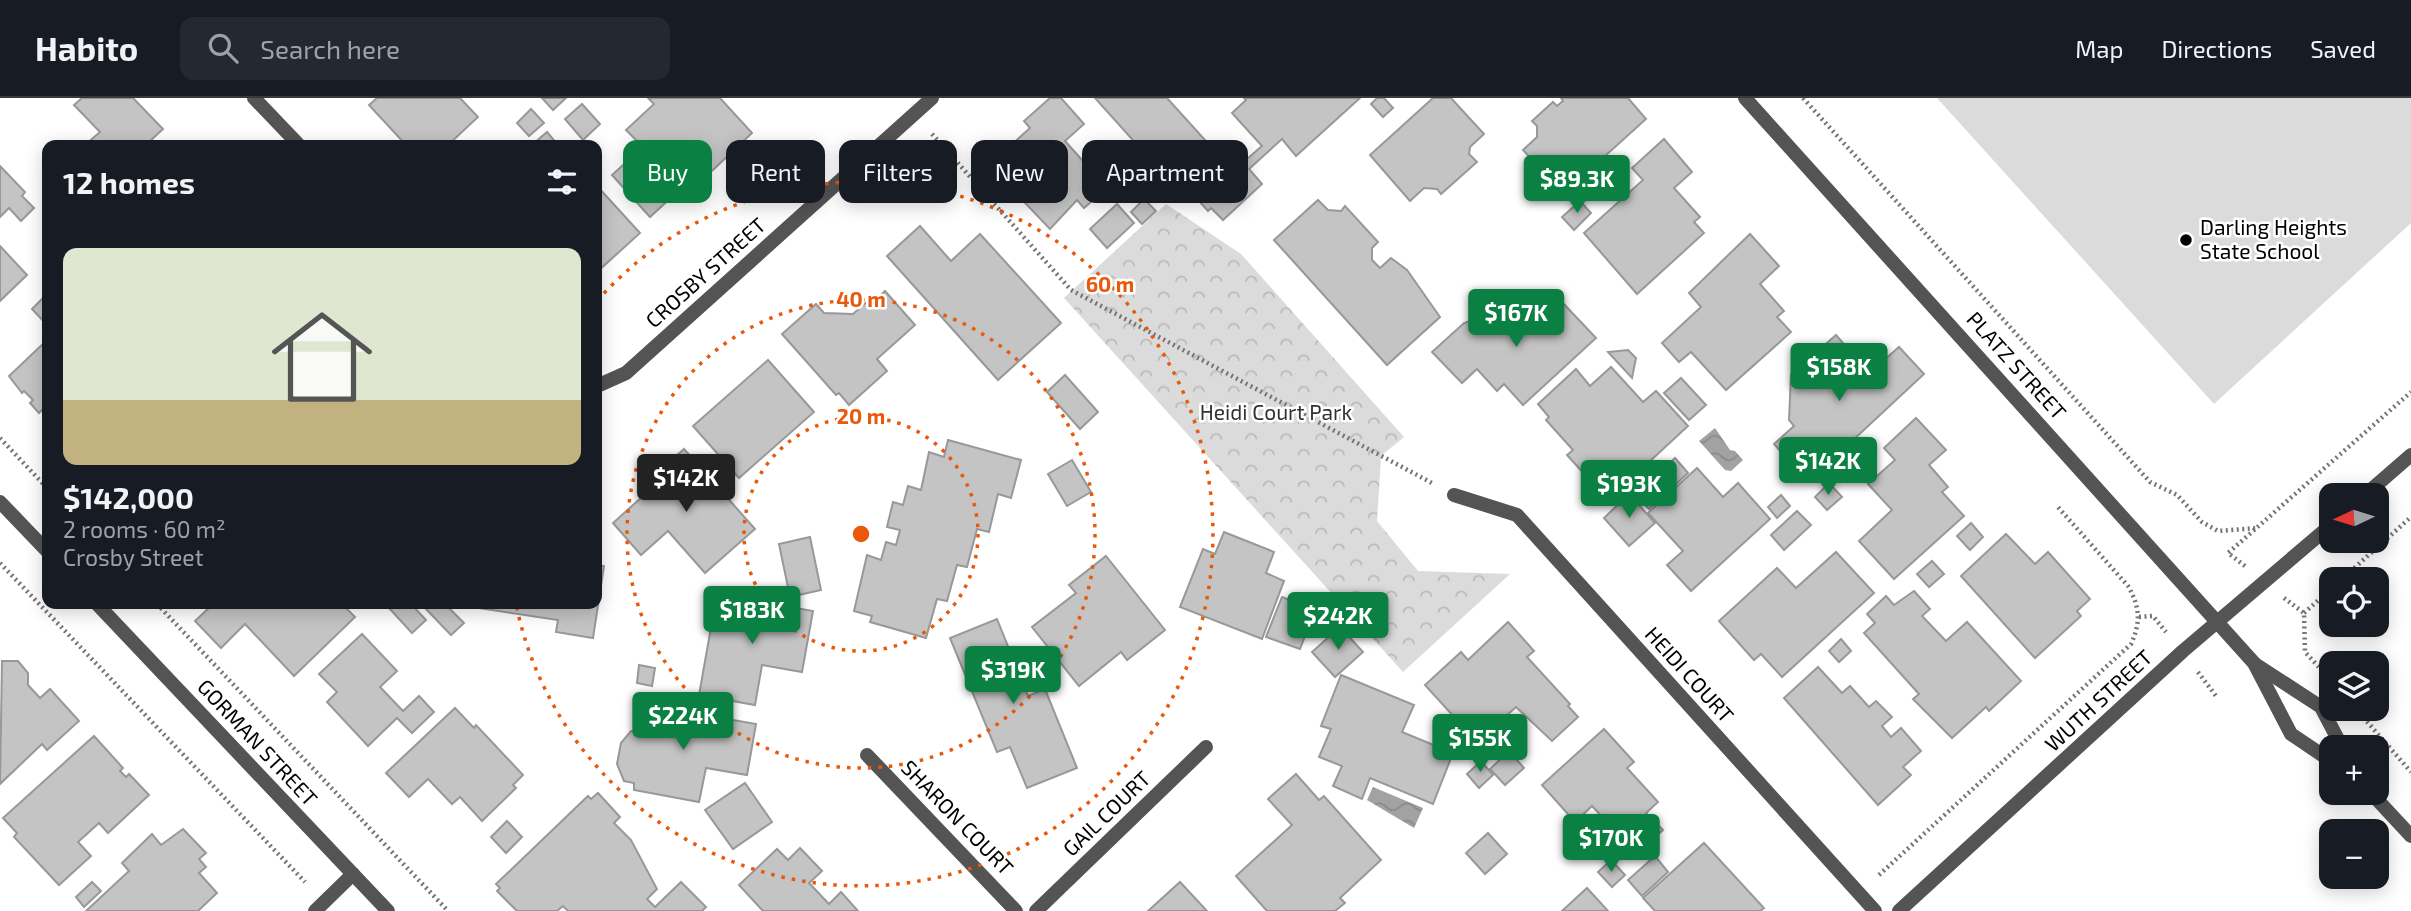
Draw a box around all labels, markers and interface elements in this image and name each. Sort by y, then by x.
search box [180,17,670,80]
text: Habito [35,28,138,68]
icon: search [204,29,242,67]
text: Search here [260,33,400,64]
text: Map [2075,34,2123,63]
text: Directions [2161,34,2272,63]
text: Saved [2310,34,2376,63]
chip: Buy [623,140,712,203]
chip: Rent [726,140,825,203]
chip: Filters [839,140,957,203]
chip: New [971,140,1068,203]
chip: Apartment [1082,140,1248,203]
pin: $89.3K [1520,156,1634,215]
icon: filters [543,163,581,201]
text: 12 homes [63,164,195,200]
text: $89.3K [1540,164,1614,192]
street label: CROSBY STREET [640,212,770,332]
place label: Darling Heights State School [2200,214,2347,263]
marker: Darling Heights State School [2178,232,2194,248]
text: 60 m [1086,271,1134,296]
text: 40 m [836,286,886,311]
pin: $167K [1467,289,1565,349]
icon: home [259,294,385,420]
text: $167K [1484,298,1548,326]
street label: PLATZ STREET [1962,306,2072,424]
pin: $158K [1790,344,1888,403]
text: $158K [1807,352,1871,380]
park label: Heidi Court Park [1200,399,1352,424]
text: 20 m [837,403,885,428]
pin: $142K [1779,438,1877,497]
text: $142K [1795,446,1861,474]
pin: $142K [637,454,735,514]
pin: $193K [1580,460,1678,520]
text: $142K [653,463,719,491]
text: $193K [1597,469,1661,497]
text: $142,000 [63,479,194,515]
north arrow [2319,483,2389,553]
map controls [2319,483,2389,889]
text: 2 rooms · 60 m² [63,515,225,543]
centre of rings [849,522,873,546]
text: Crosby Street [63,543,203,571]
button: locate [2319,567,2389,637]
pin: $183K [703,587,801,646]
pin: $242K [1289,592,1387,652]
text: $183K [719,595,785,623]
text: $242K [1303,601,1373,629]
street label: HEIDI COURT [1641,621,1740,727]
street label: WUTH STREET [2039,644,2157,756]
pin: $319K [964,646,1062,706]
button: layers [2319,651,2389,721]
text: $319K [981,655,1045,683]
street label: GORMAN STREET [193,674,323,810]
pin: $224K [634,692,732,752]
text: $224K [648,701,718,729]
pin: $155K [1431,714,1529,774]
text: $155K [1448,723,1512,751]
button: + [2319,735,2389,805]
street label: SHARON COURT [897,754,1019,880]
street label: GAIL COURT [1057,765,1155,861]
pin: $170K [1562,814,1660,874]
button: − [2319,819,2389,889]
text: $170K [1579,823,1643,851]

